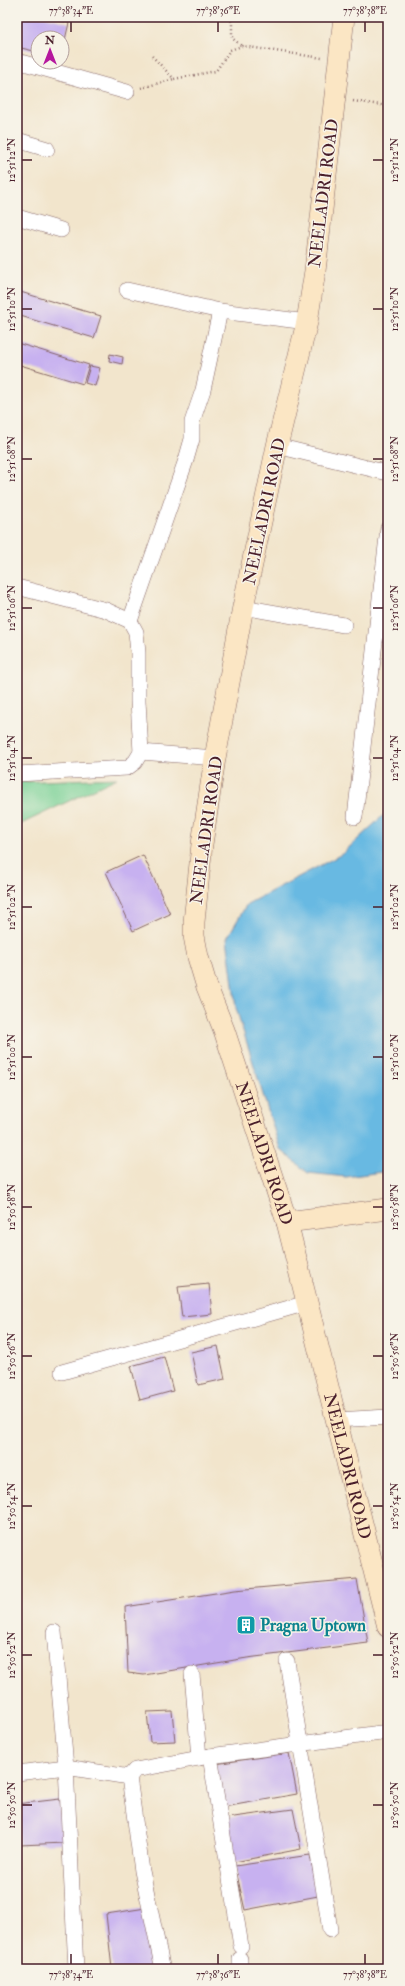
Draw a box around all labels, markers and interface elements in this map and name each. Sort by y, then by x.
text: 77°38'34"E [49,5,93,17]
text: 77°38'36"E [196,5,240,17]
text: 77°38'38"E [343,5,387,17]
north arrow [30,30,70,70]
text: N [44,34,56,47]
street label: NEELADRI ROAD [304,118,343,269]
text: 12°51'12"N [6,138,18,182]
text: 12°51'12"N [389,138,401,182]
text: 12°51'10"N [6,287,18,331]
text: 12°51'10"N [389,287,401,331]
text: 12°51'08"N [6,436,18,482]
street label: NEELADRI ROAD [239,436,290,586]
text: 12°51'08"N [389,436,401,482]
text: 12°51'06"N [6,585,18,631]
text: 12°51'06"N [389,585,401,631]
text: 12°51'04"N [6,735,18,781]
text: 12°51'04"N [389,735,401,781]
street label: NEELADRI ROAD [186,755,227,906]
text: 12°51'02"N [6,884,18,930]
text: 12°51'02"N [389,884,401,930]
text: 12°51'00"N [6,1034,18,1080]
text: 12°51'00"N [389,1034,401,1080]
street label: NEELADRI ROAD [231,1079,297,1228]
text: 12°50'58"N [6,1184,18,1230]
text: 12°50'58"N [389,1184,401,1230]
text: 12°50'56"N [6,1333,18,1379]
text: 12°50'56"N [389,1333,401,1379]
street label: NEELADRI ROAD [319,1391,376,1541]
text: 12°50'54"N [6,1482,18,1530]
text: 12°50'54"N [389,1482,401,1530]
building icon: Pragna Uptown [235,1614,257,1636]
place label: Pragna Uptown [260,1615,366,1637]
text: 12°50'52"N [6,1632,18,1678]
text: 12°50'52"N [389,1632,401,1678]
text: 12°50'50"N [6,1781,18,1828]
text: 12°50'50"N [389,1781,401,1828]
text: 77°38'34"E [49,1969,93,1981]
text: 77°38'36"E [196,1969,240,1981]
text: 77°38'38"E [343,1969,387,1981]

